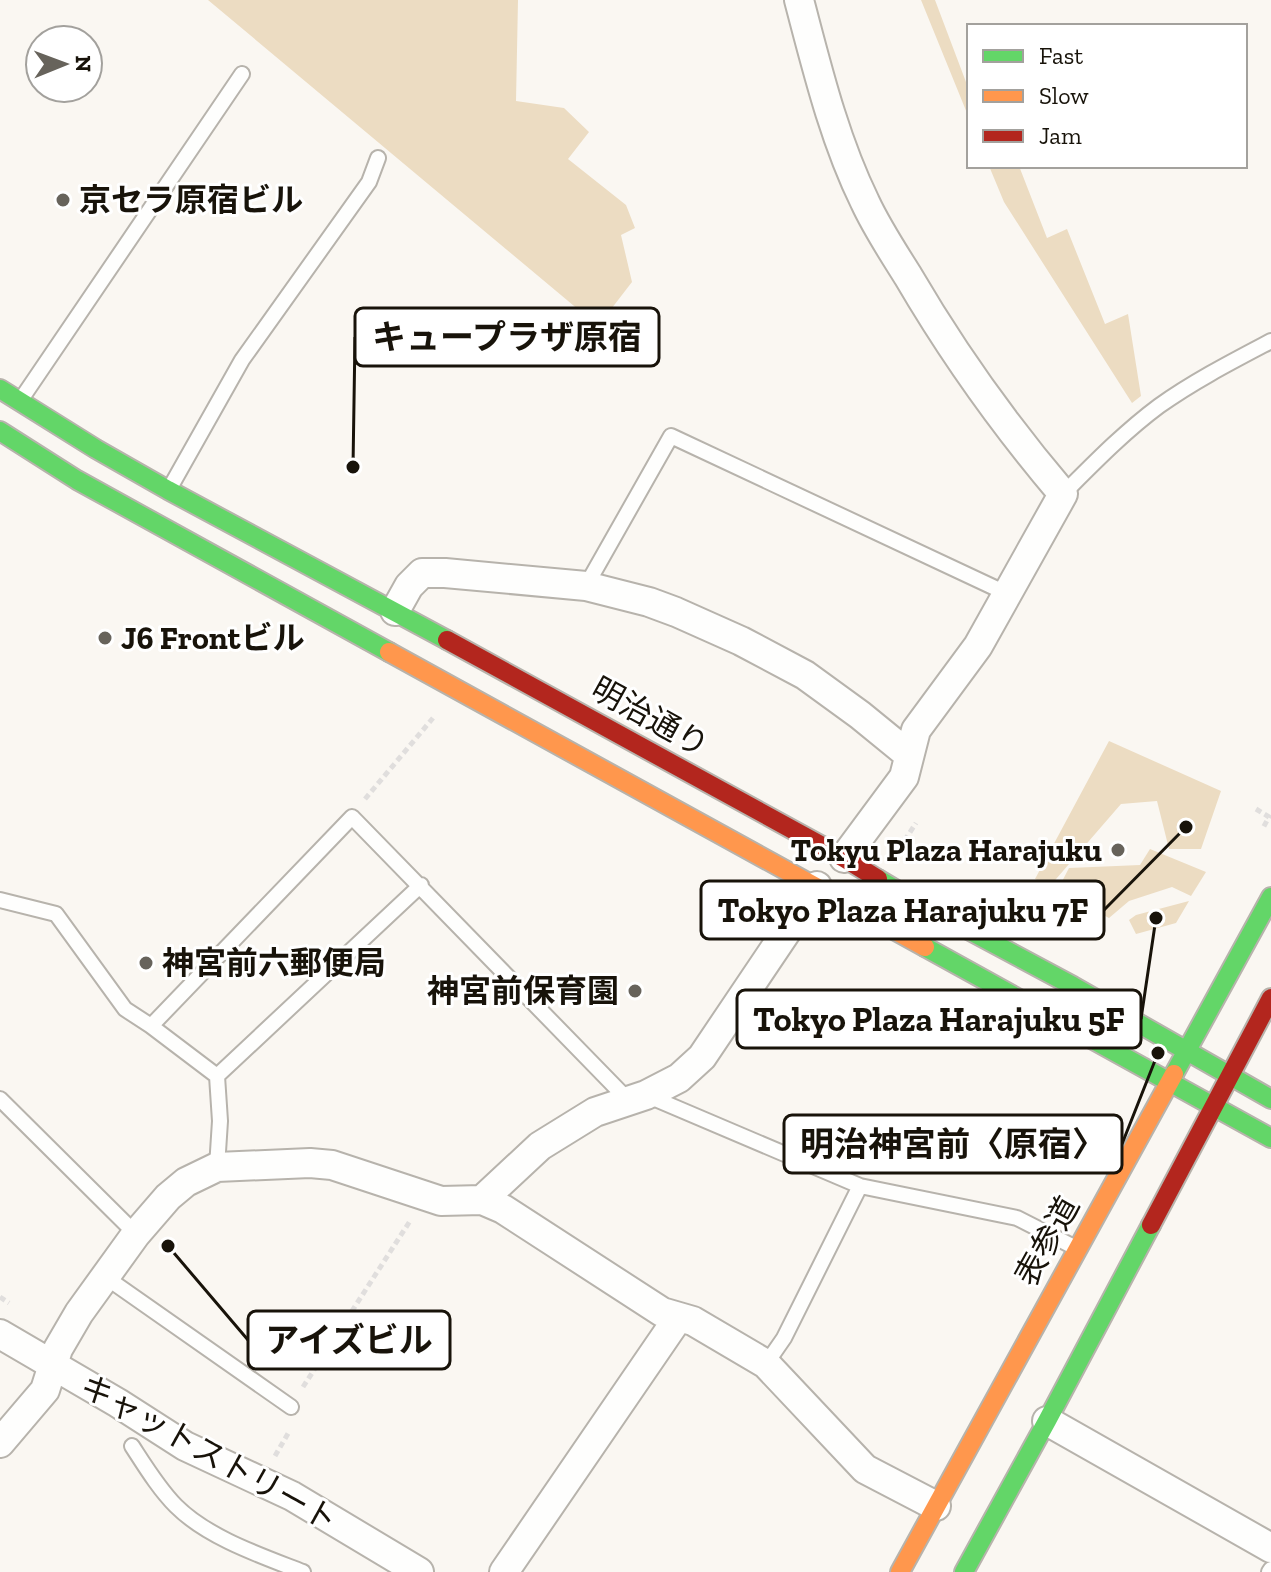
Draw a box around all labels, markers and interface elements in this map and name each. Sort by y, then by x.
north arrow [24,24,104,104]
legend [967,24,1247,168]
text: Fast [1039,41,1083,70]
text: N [70,55,97,73]
text: Slow [1039,81,1089,110]
text: Jam [1039,121,1082,150]
place label: 京セラ原宿ビル [79,181,303,219]
marker: 京セラ原宿ビル [54,191,72,209]
callout: キュープラザ原宿 [355,308,659,366]
text: キュープラザ原宿 [372,317,642,358]
place label: J6 Frontビル [121,619,304,657]
marker: J6 Frontビル [96,629,114,647]
street label: 明治通り [585,669,715,765]
place label: Tokyu Plaza Harajuku [791,831,1102,869]
marker: Tokyu Plaza Harajuku [1109,841,1127,859]
callout: Tokyo Plaza Harajuku 7F [701,881,1104,939]
text: Tokyo Plaza Harajuku 7F [718,890,1088,931]
place label: 神宮前六郵便局 [162,944,386,982]
marker: 神宮前六郵便局 [137,954,155,972]
place label: 神宮前保育園 [427,972,619,1010]
marker: 神宮前保育園 [626,982,644,1000]
callout: Tokyo Plaza Harajuku 5F [737,990,1141,1048]
text: Tokyo Plaza Harajuku 5F [753,999,1125,1040]
callout: 明治神宮前〈原宿〉 [784,1115,1122,1173]
text: 明治神宮前〈原宿〉 [800,1124,1106,1165]
street label: 表参道 [1007,1190,1087,1292]
callout: アイズビル [248,1311,450,1369]
text: アイズビル [265,1320,433,1361]
street label: キャットストリート [74,1367,344,1539]

